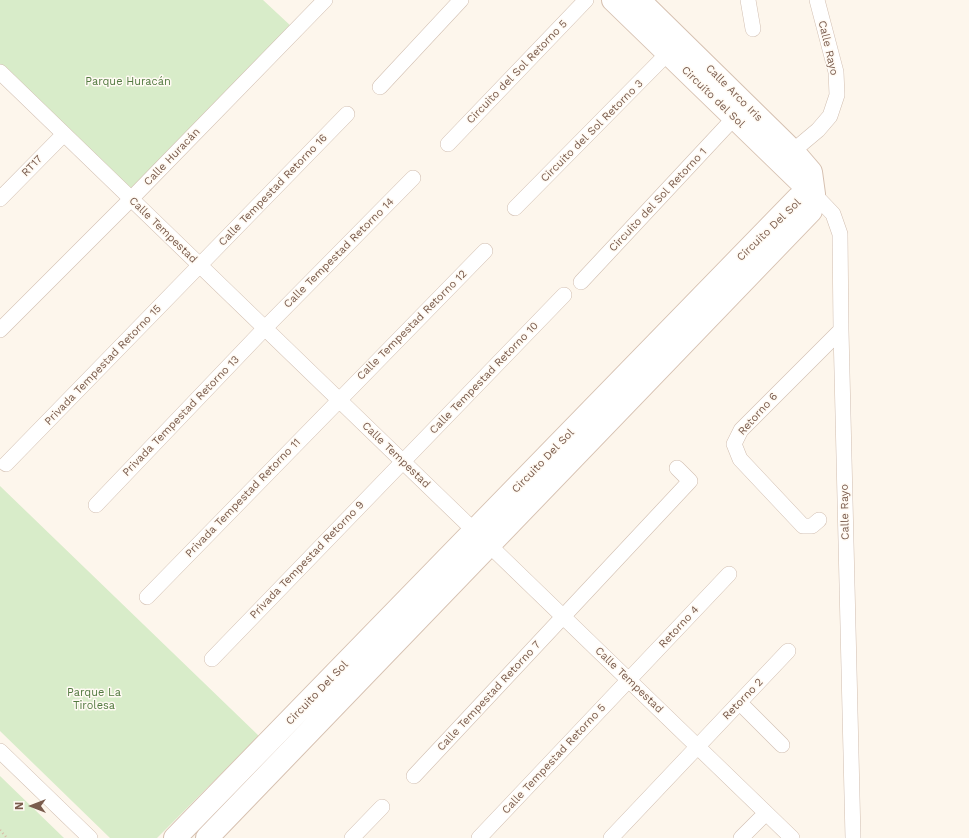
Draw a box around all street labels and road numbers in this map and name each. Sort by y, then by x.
street label: Circuito del Sol Retorno 5 [464,17,570,127]
street label: Calle Rayo [815,19,841,77]
street label: Calle Arco Iris [703,62,765,124]
street label: Circuito del Sol [679,63,747,131]
street label: Circuito del Sol Retorno 3 [538,77,646,185]
street label: Calle Huracán [141,125,203,189]
street label: Calle Tempestad Retorno 16 [216,131,330,249]
street label: Circuito del Sol Retorno 1 [606,145,710,255]
street label: RT17 [19,153,45,179]
street label: Calle Tempestad [126,194,200,266]
street label: Calle Tempestad Retorno 14 [281,195,397,311]
street label: Circuito Del Sol [734,196,804,264]
street label: Calle Tempestad Retorno 12 [354,267,470,383]
street label: Privada Tempestad Retorno 15 [42,302,164,428]
street label: Calle Tempestad Retorno 10 [427,319,541,437]
street label: Privada Tempestad Retorno 13 [120,353,242,479]
street label: Retorno 6 [735,390,781,438]
street label: Calle Tempestad [359,419,433,491]
street label: Circuito Del Sol [509,426,577,496]
street label: Privada Tempestad Retorno 11 [183,436,303,560]
street label: Calle Rayo [838,484,852,540]
street label: Privada Tempestad Retorno 9 [247,498,367,622]
street label: Retorno 4 [656,603,702,651]
street label: Calle Tempestad Retorno 7 [434,638,544,754]
street label: Calle Tempestad [592,644,666,716]
street label: Circuito Del Sol [283,658,351,728]
street label: Retorno 2 [720,676,766,722]
street label: Calle Tempestad Retorno 5 [499,701,609,817]

